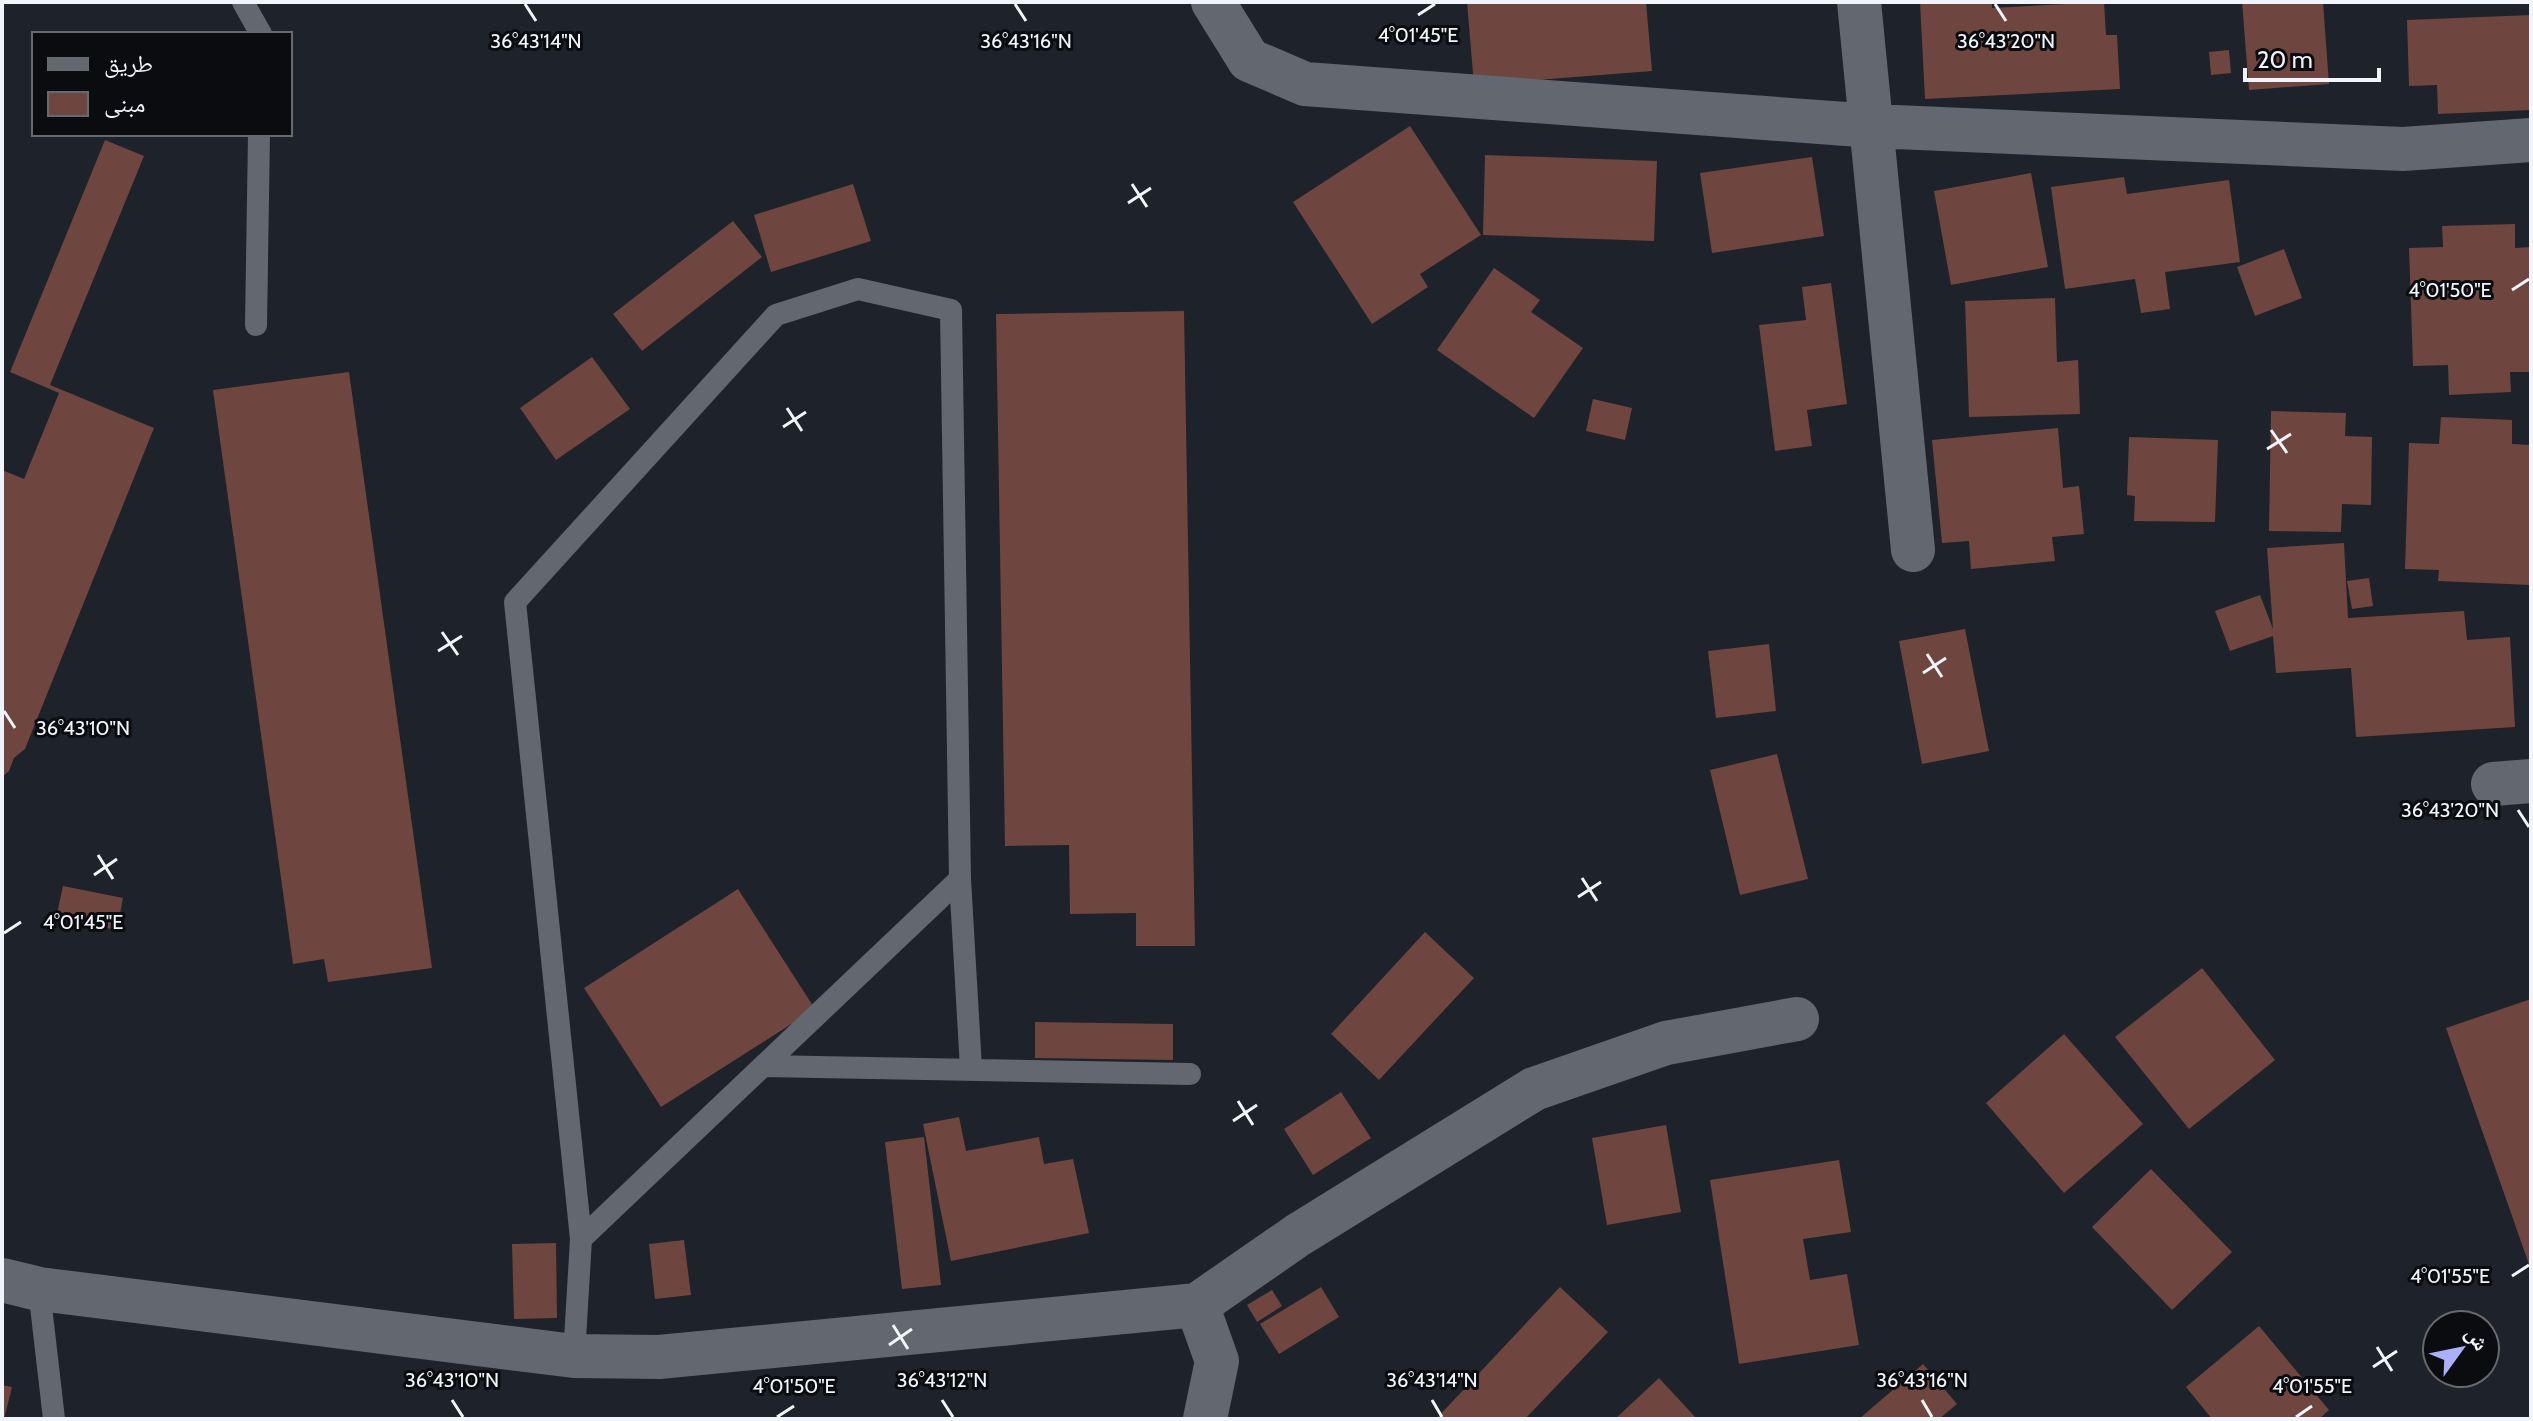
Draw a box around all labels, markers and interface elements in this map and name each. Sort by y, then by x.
text: 4°01'45"E [1378,23,1458,47]
text: 36°43'14"N [490,29,582,53]
text: 36°43'16"N [980,29,1072,53]
text: 36°43'20"N [1957,29,2055,53]
legend [32,32,292,136]
scale bar [2245,32,2379,82]
text: 20 m [2257,45,2313,74]
text: طريق [104,49,153,78]
text: مبنى [104,89,145,118]
text: 4°01'50"E [2408,278,2492,302]
text: 36°43'10"N [36,716,130,740]
text: 36°43'20"N [2401,798,2499,822]
text: 4°01'45"E [43,910,123,934]
text: 4°01'55"E [2410,1264,2490,1288]
north arrow [2421,1309,2501,1389]
text: ش [2460,1321,2495,1356]
text: 36°43'10"N [405,1368,499,1392]
text: 36°43'12"N [897,1368,987,1392]
text: 36°43'14"N [1386,1368,1478,1392]
text: 36°43'16"N [1876,1368,1968,1392]
text: 4°01'50"E [752,1374,836,1398]
text: 4°01'55"E [2272,1374,2352,1398]

